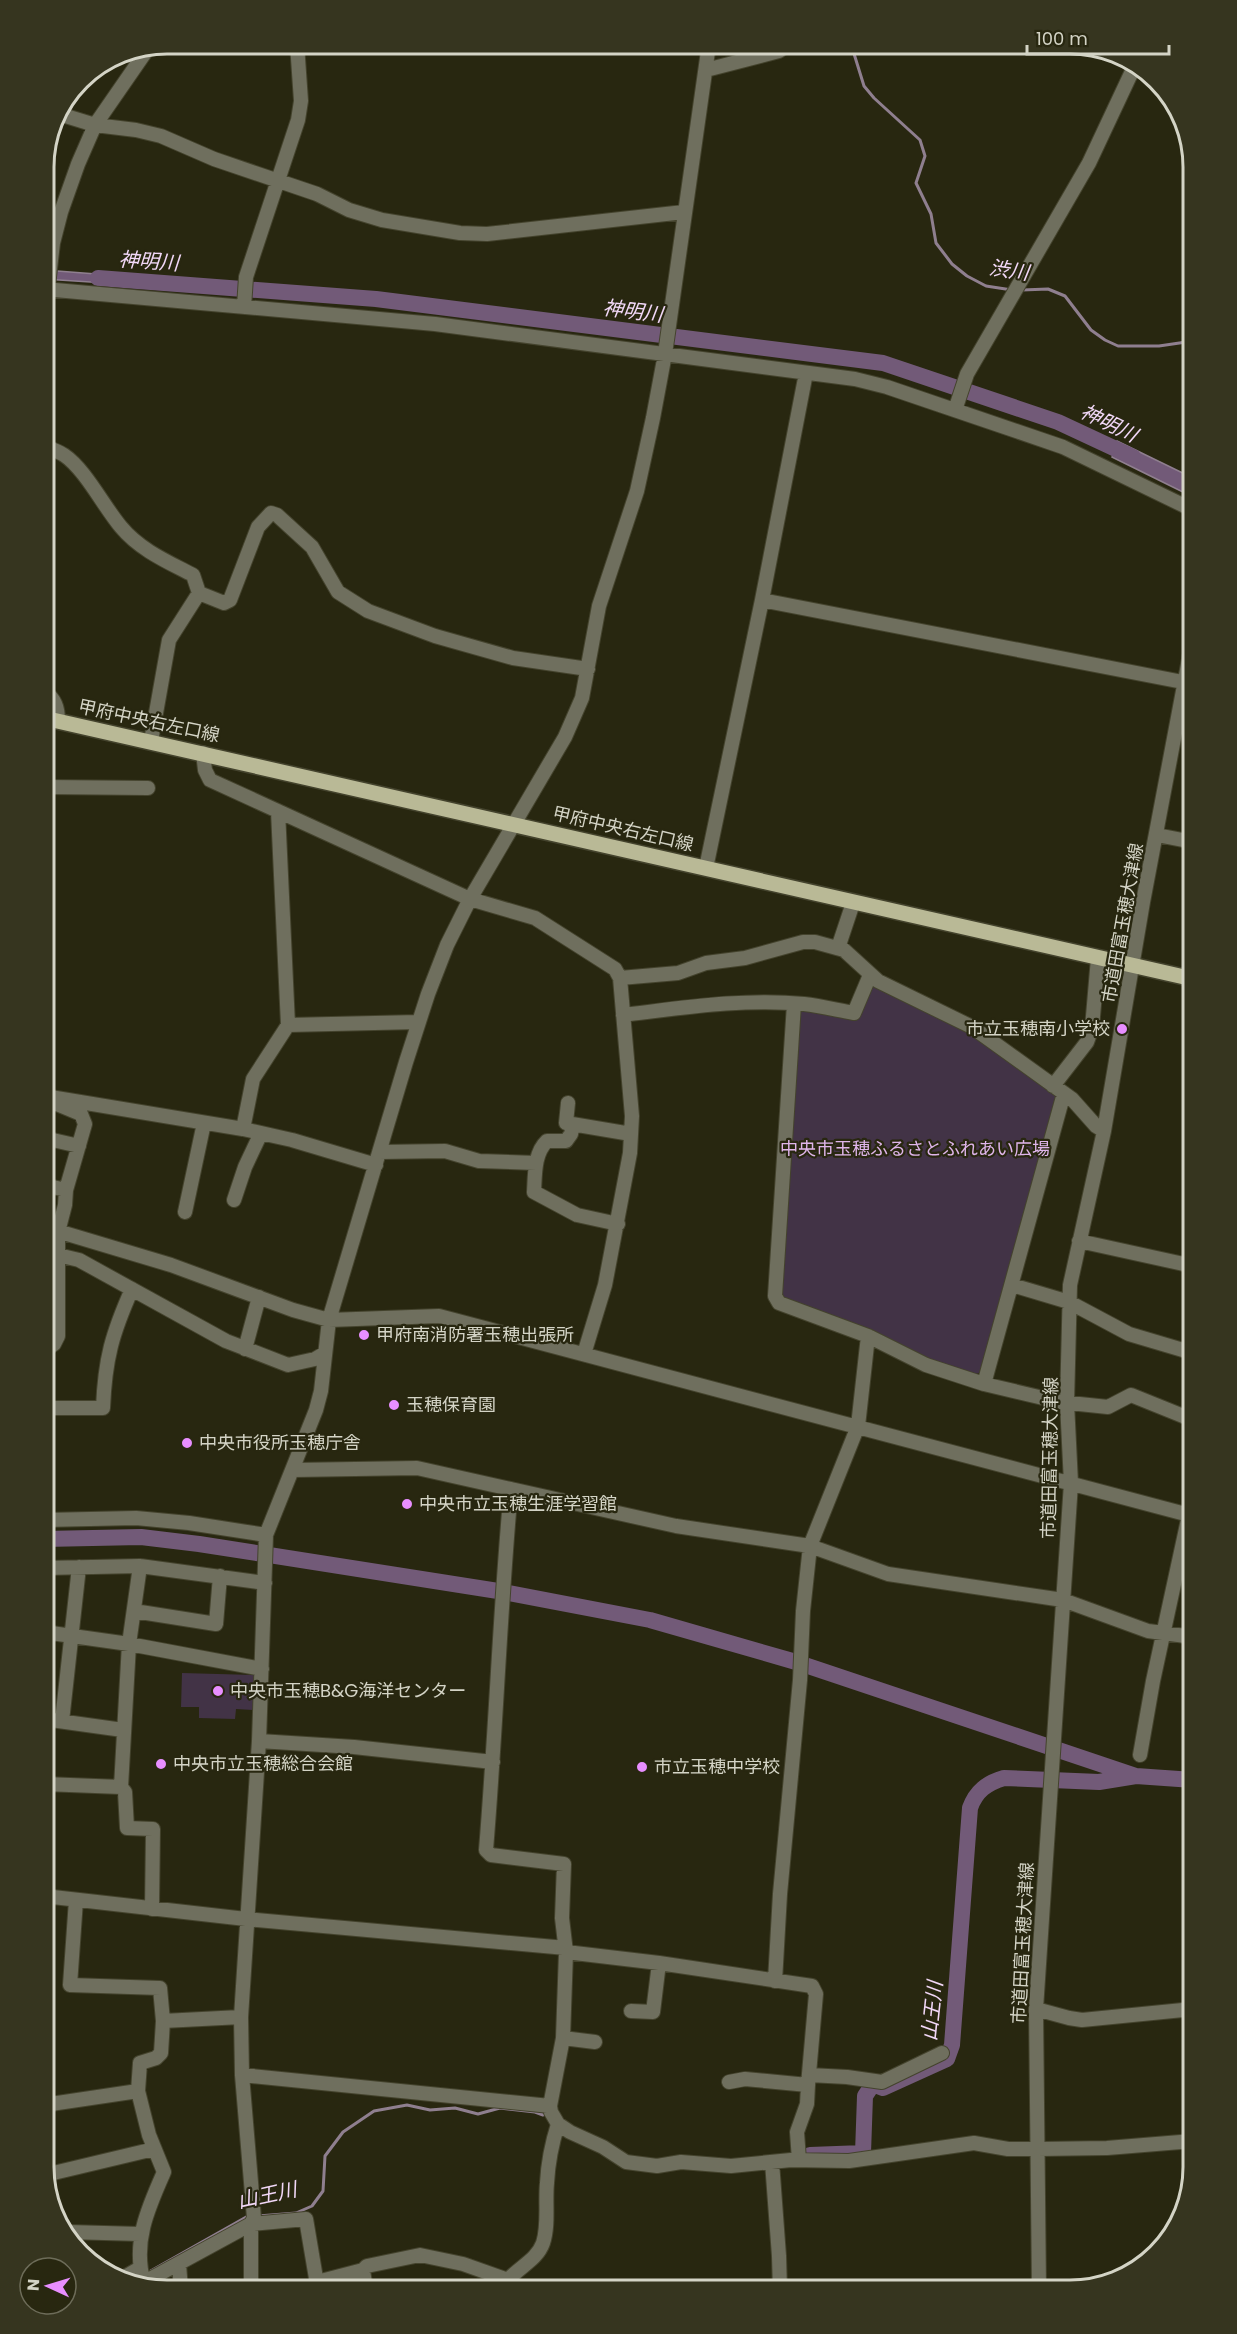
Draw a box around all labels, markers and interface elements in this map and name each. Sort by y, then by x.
scale bar [1027,18,1170,56]
text: 100 m [1036,26,1088,51]
water label: 神明川 [118,245,182,277]
water label: 渋川 [987,253,1033,287]
water label: 神明川 [602,293,666,329]
water label: 神明川 [1076,397,1144,450]
street label: 甲府中央右左口線 [76,693,222,748]
street label: 甲府中央右左口線 [550,800,696,857]
street label: 市道田富玉穂大津線 [1096,841,1149,1005]
place label: 市立玉穂南小学校 [966,1016,1110,1041]
marker: 市立玉穂南小学校 [1115,1022,1129,1036]
park label: 中央市玉穂ふるさとふれあい広場 [780,1136,1050,1161]
place label: 甲府南消防署玉穂出張所 [376,1322,574,1347]
marker: 甲府南消防署玉穂出張所 [357,1328,371,1342]
street label: 市道田富玉穂大津線 [1036,1377,1063,1539]
place label: 玉穂保育園 [406,1392,496,1417]
marker: 玉穂保育園 [387,1398,401,1412]
place label: 中央市役所玉穂庁舎 [199,1430,361,1455]
marker: 中央市役所玉穂庁舎 [180,1436,194,1450]
place label: 中央市立玉穂生涯学習館 [419,1491,617,1516]
marker: 中央市立玉穂生涯学習館 [400,1497,414,1511]
place label: 中央市玉穂B&G海洋センター [230,1678,466,1703]
marker: 中央市玉穂B&G海洋センター [211,1684,225,1698]
place label: 中央市立玉穂総合会館 [173,1751,353,1776]
place label: 市立玉穂中学校 [654,1754,780,1779]
marker: 中央市立玉穂総合会館 [154,1757,168,1771]
marker: 市立玉穂中学校 [635,1760,649,1774]
street label: 市道田富玉穂大津線 [1006,1861,1039,2025]
water label: 山王川 [915,1978,949,2042]
water label: 山王川 [235,2175,301,2215]
north arrow [18,2256,78,2316]
text: N [22,2278,45,2292]

